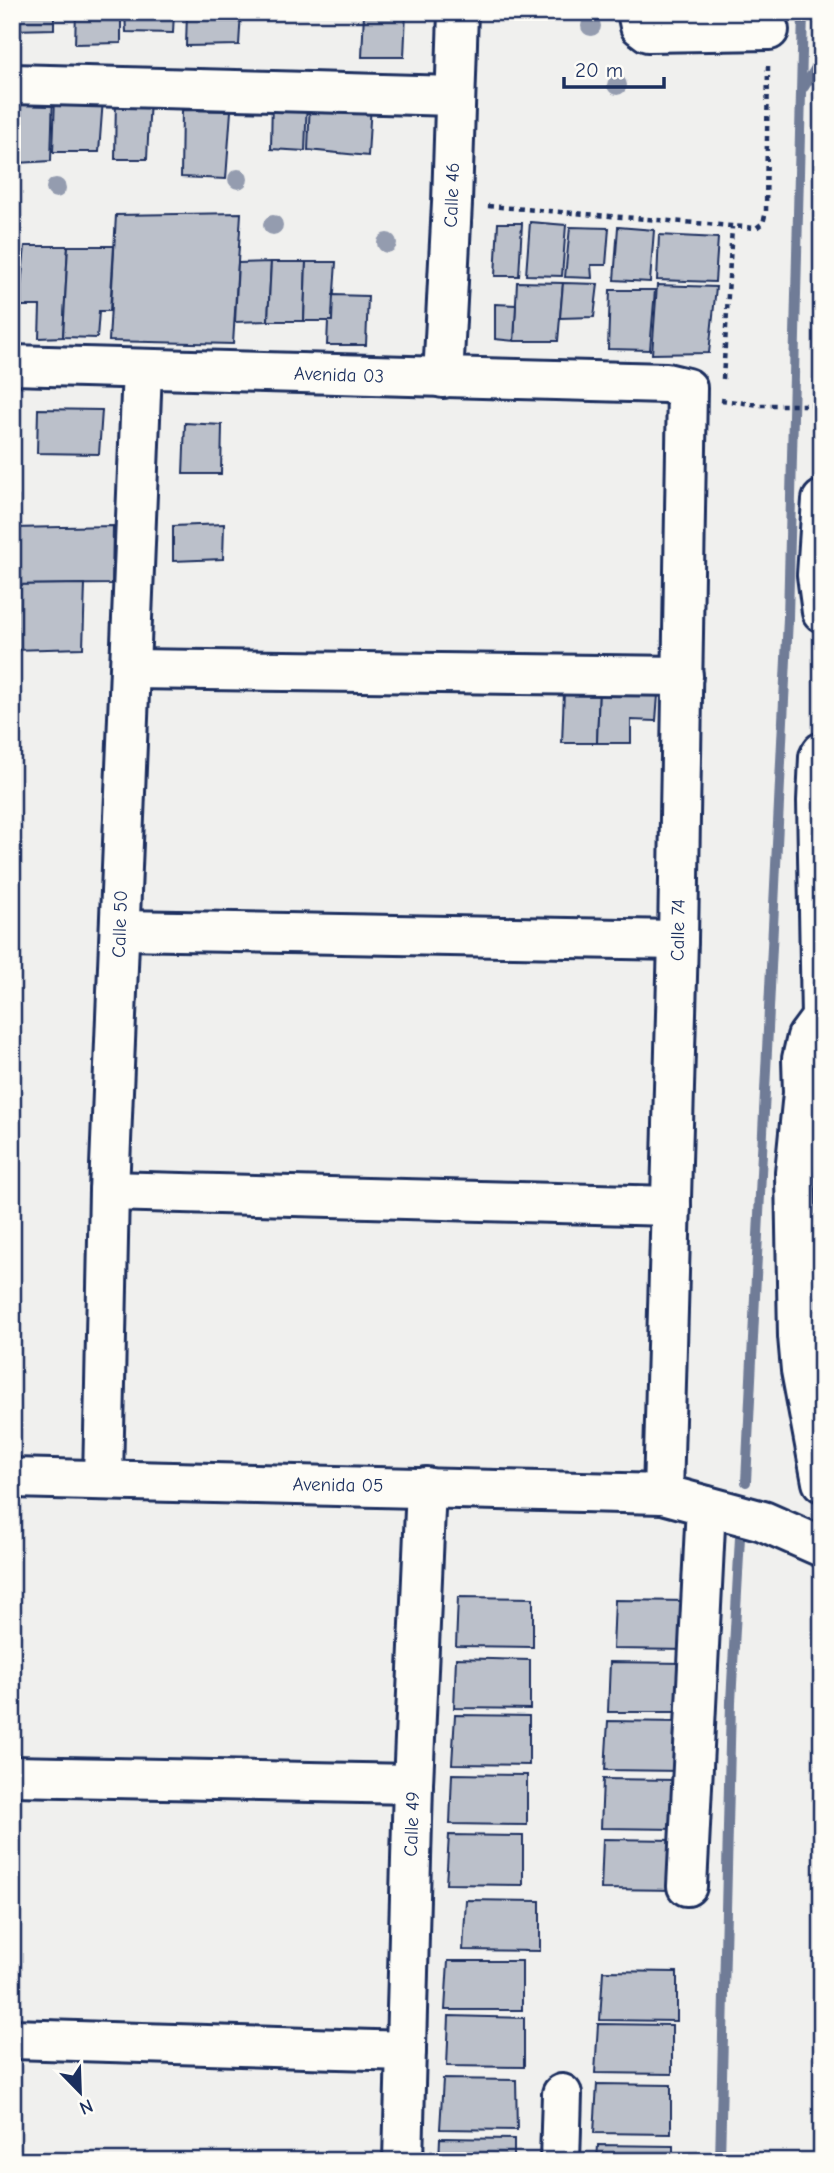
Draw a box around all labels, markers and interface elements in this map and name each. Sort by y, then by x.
scale bar [564,46,664,90]
text: 20 m [575,58,623,82]
street label: Calle 46 [440,162,464,228]
street label: Avenida 03 [293,362,385,388]
street label: Calle 50 [108,890,132,958]
street label: Calle 74 [666,899,690,961]
street label: Avenida 05 [292,1473,384,1497]
street label: Calle 49 [400,1791,424,1857]
north arrow [46,2058,116,2128]
text: N [76,2094,96,2119]

